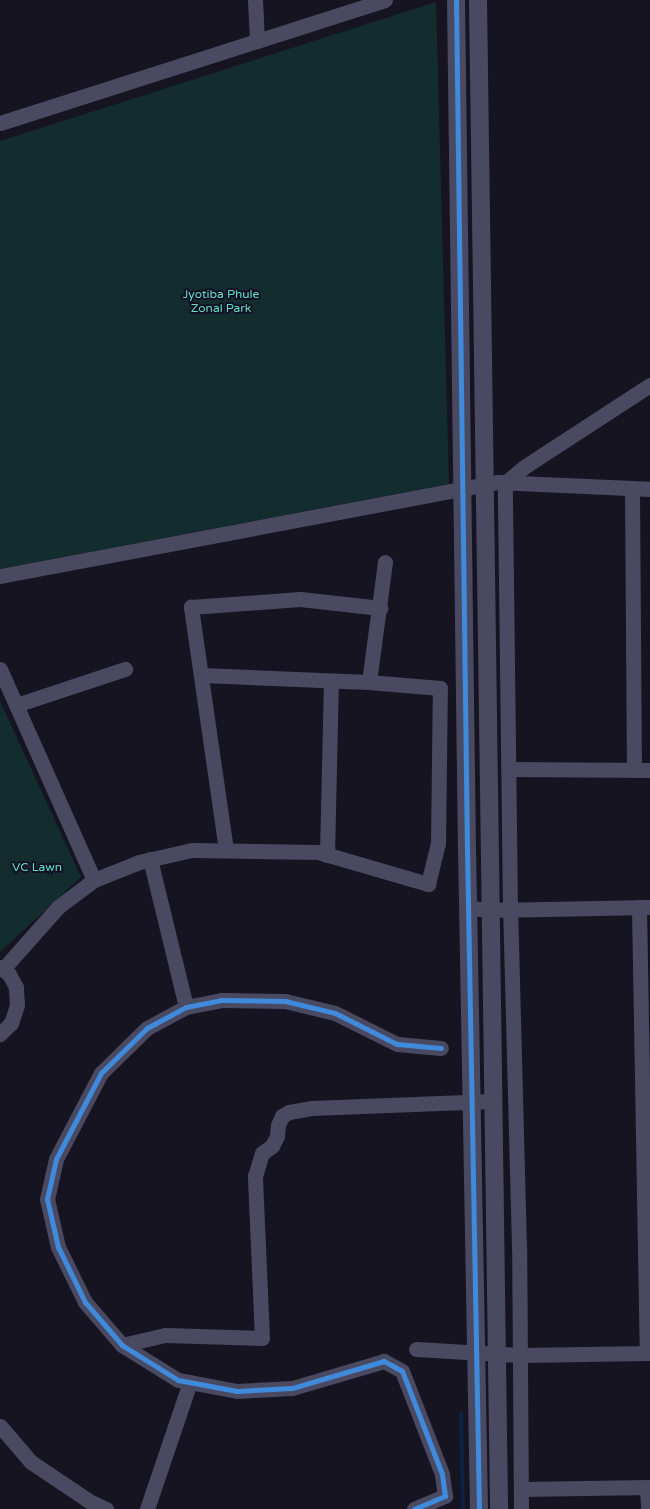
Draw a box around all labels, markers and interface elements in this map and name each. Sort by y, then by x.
park label: Jyotiba Phule Zonal Park [183,288,259,316]
park label: VC Lawn [12,861,62,875]

